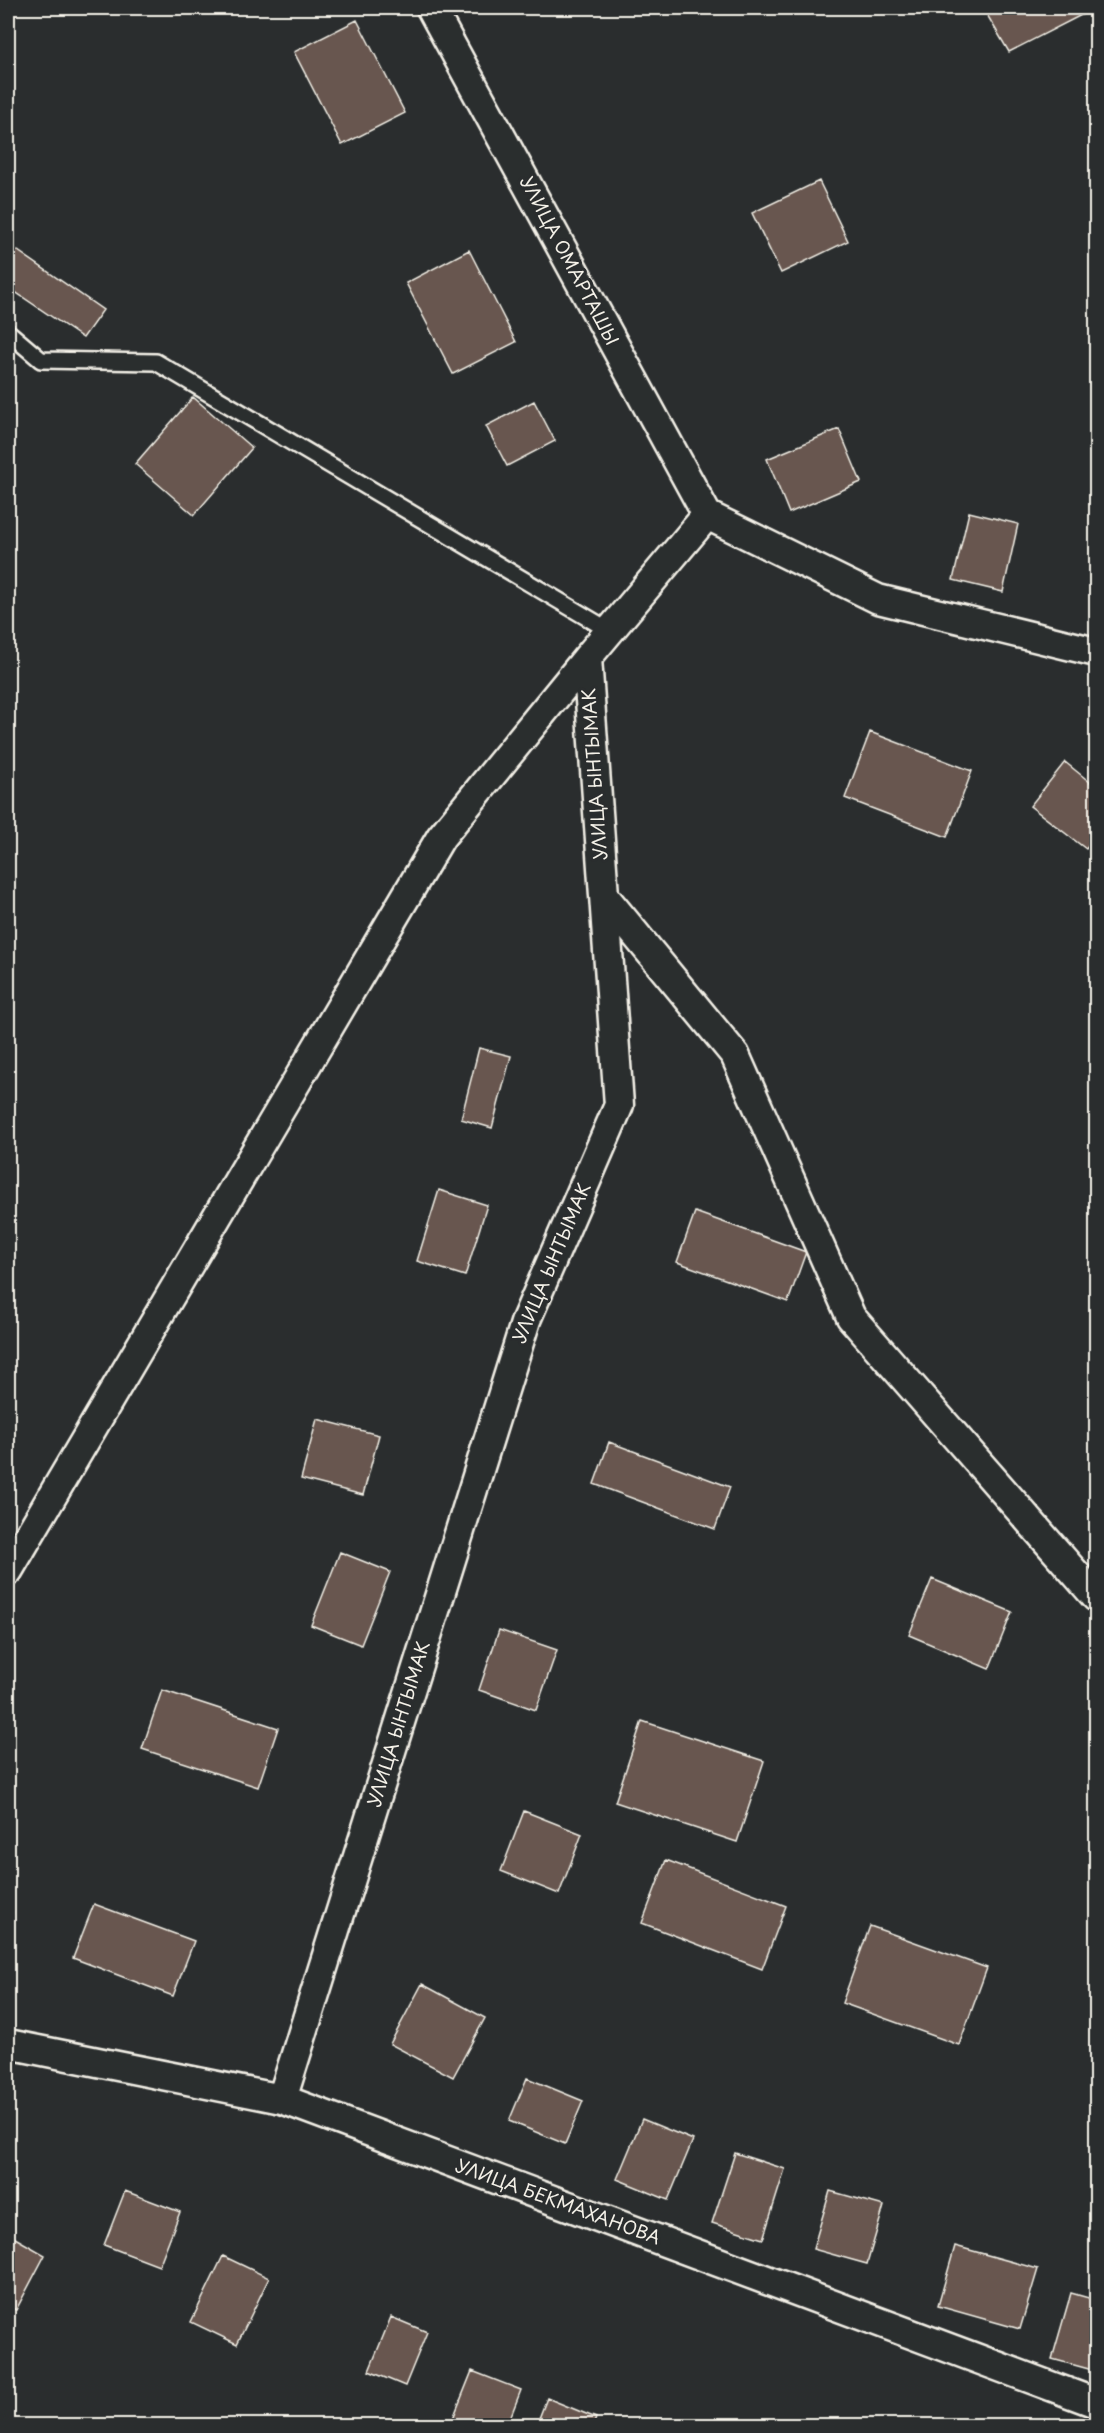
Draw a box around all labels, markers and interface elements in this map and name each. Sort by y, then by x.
street label: УЛИЦА ОМАРТАШЫ [514,171,626,350]
street label: УЛИЦА ЫНТЫМАК [574,687,613,861]
street label: УЛИЦА ЫНТЫМАК [505,1178,597,1347]
street label: УЛИЦА ЫНТЫМАК [359,1637,436,1810]
street label: УЛИЦА БЕКМАХАНОВА [452,2151,665,2250]

